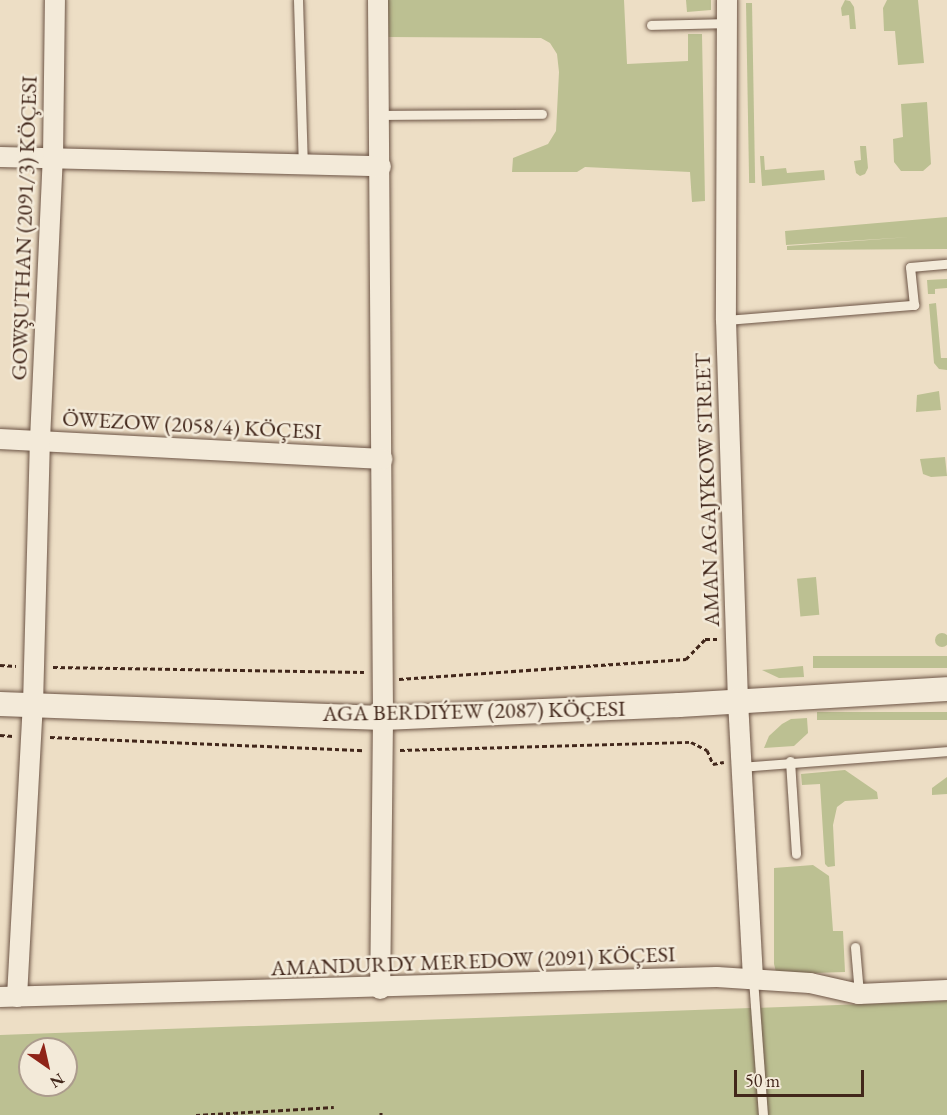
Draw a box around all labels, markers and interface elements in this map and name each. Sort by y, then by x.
street label: GOWŞUTHAN (2091/3) KÖÇESI [5,75,43,381]
street label: AMAN AGAJYKOW STREET [689,353,725,627]
street label: ÖWEZOW (2058/4) KÖÇESI [62,405,322,445]
street label: AGA BERDIÝEW (2087) KÖÇESI [322,695,626,727]
street label: AMANDURDY MEREDOW (2091) KÖÇESI [270,941,676,981]
north arrow [18,1037,78,1097]
scale bar [737,1058,868,1096]
text: N [46,1068,68,1093]
text: 50 m [745,1069,780,1092]

